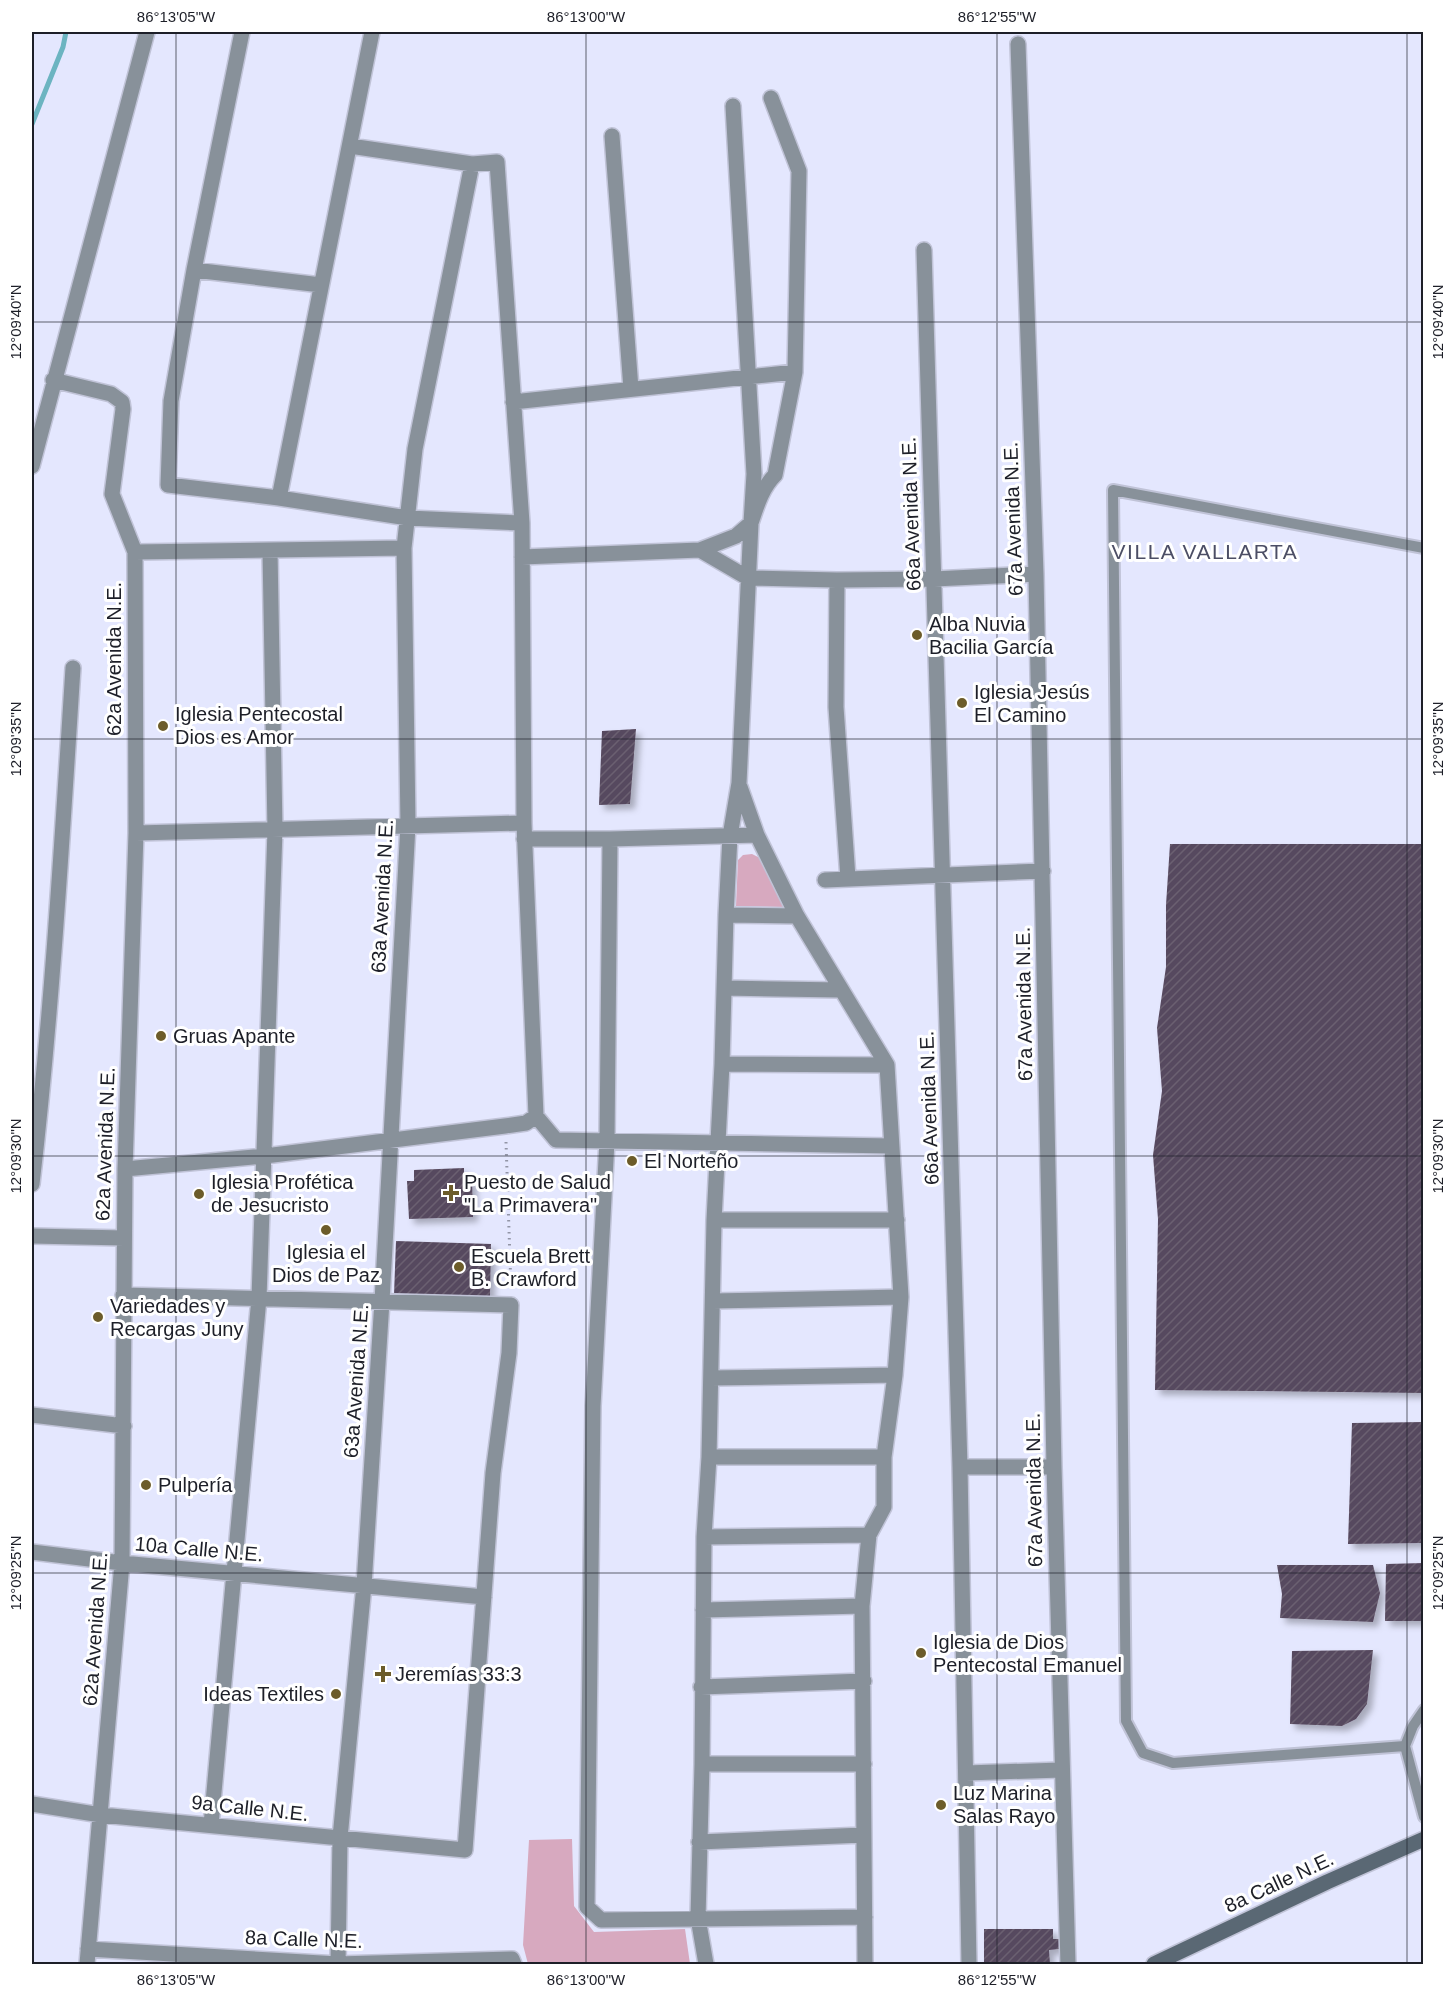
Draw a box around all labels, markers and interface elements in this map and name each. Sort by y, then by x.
text: 86°13'05"W [137,8,216,25]
text: 86°13'00"W [547,8,626,25]
text: 86°12'55"W [958,8,1037,25]
text: 12°09'40"N [7,284,24,360]
text: 12°09'40"N [1429,284,1446,360]
street label: 66a Avenida N.E. [897,437,925,591]
street label: 67a Avenida N.E. [999,442,1027,596]
district label: VILLA VALLARTA [1112,540,1298,563]
street label: 62a Avenida N.E. [103,582,125,736]
place label: Alba Nuvia Bacilia García [929,613,1054,658]
marker: Alba Nuvia Bacilia García [910,628,924,642]
place label: Iglesia Jesús El Camino [974,681,1090,726]
marker: Iglesia Jesús El Camino [955,696,969,710]
text: 12°09'35"N [7,701,24,777]
text: 12°09'35"N [1429,701,1446,777]
place label: Iglesia Pentecostal Dios es Amor [175,703,343,748]
marker: Iglesia Pentecostal Dios es Amor [156,719,170,733]
street label: 63a Avenida N.E. [367,818,397,974]
street label: 67a Avenida N.E. [1012,927,1036,1081]
place label: Gruas Apante [173,1025,295,1047]
marker: Gruas Apante [154,1029,168,1043]
street label: 66a Avenida N.E. [915,1031,943,1185]
street label: 62a Avenida N.E. [91,1067,119,1221]
text: 12°09'30"N [7,1118,24,1194]
text: 12°09'30"N [1429,1118,1446,1194]
place label: El Norteño [644,1150,739,1172]
marker: El Norteño [625,1154,639,1168]
place label: Iglesia Profética de Jesucristo [211,1171,354,1216]
place label: Puesto de Salud "La Primavera" [464,1171,611,1216]
marker: Puesto de Salud "La Primavera" [442,1184,460,1202]
marker: Iglesia Profética de Jesucristo [192,1187,206,1201]
marker: Iglesia el Dios de Paz [319,1223,333,1237]
place label: Iglesia el Dios de Paz [272,1241,380,1286]
place label: Escuela Brett B. Crawford [471,1245,590,1290]
marker: Escuela Brett B. Crawford [452,1260,466,1274]
place label: Variedades y Recargas Juny [110,1295,243,1340]
street label: 63a Avenida N.E. [340,1303,372,1459]
marker: Variedades y Recargas Juny [91,1310,105,1324]
street label: 67a Avenida N.E. [1022,1413,1046,1567]
place label: Pulpería [158,1474,233,1496]
marker: Pulpería [139,1478,153,1492]
street label: 10a Calle N.E. [134,1532,264,1566]
text: 12°09'25"N [7,1535,24,1611]
text: 12°09'25"N [1429,1535,1446,1611]
street label: 62a Avenida N.E. [79,1551,111,1707]
place label: Iglesia de Dios Pentecostal Emanuel [933,1631,1122,1676]
marker: Iglesia de Dios Pentecostal Emanuel [914,1646,928,1660]
place label: Jeremías 33:3 [395,1663,522,1685]
marker: Jeremías 33:3 [376,1667,390,1681]
place label: Ideas Textiles [203,1683,324,1705]
marker: Ideas Textiles [329,1687,343,1701]
place label: Luz Marina Salas Rayo [953,1782,1055,1827]
street label: 9a Calle N.E. [190,1791,310,1825]
marker: Luz Marina Salas Rayo [934,1798,948,1812]
street label: 8a Calle N.E. [1221,1847,1337,1917]
street label: 8a Calle N.E. [245,1926,363,1952]
text: 86°13'05"W [137,1971,216,1988]
text: 86°13'00"W [547,1971,626,1988]
text: 86°12'55"W [958,1971,1037,1988]

